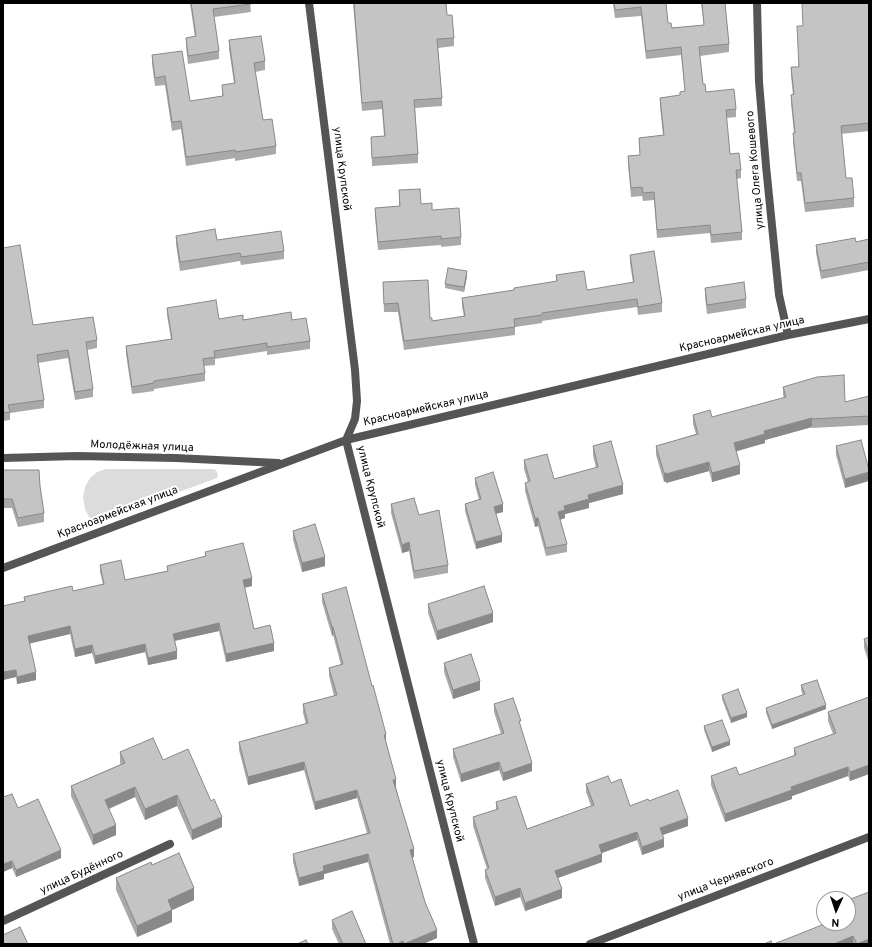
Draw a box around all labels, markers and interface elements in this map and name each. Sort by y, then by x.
street label: улица Олега Кошевого [744,110,768,230]
street label: улица Крупской [329,126,353,212]
street label: Красноармейская улица [678,314,806,356]
street label: Красноармейская улица [362,388,490,430]
street label: Молодёжная улица [90,439,194,455]
street label: улица Крупской [353,444,387,530]
street label: Красноармейская улица [56,484,180,542]
street label: улица Крупской [432,758,466,844]
street label: улица Будённого [38,848,126,898]
street label: улица Чернявского [676,856,776,904]
north arrow [816,891,856,931]
text: N [831,915,840,929]

